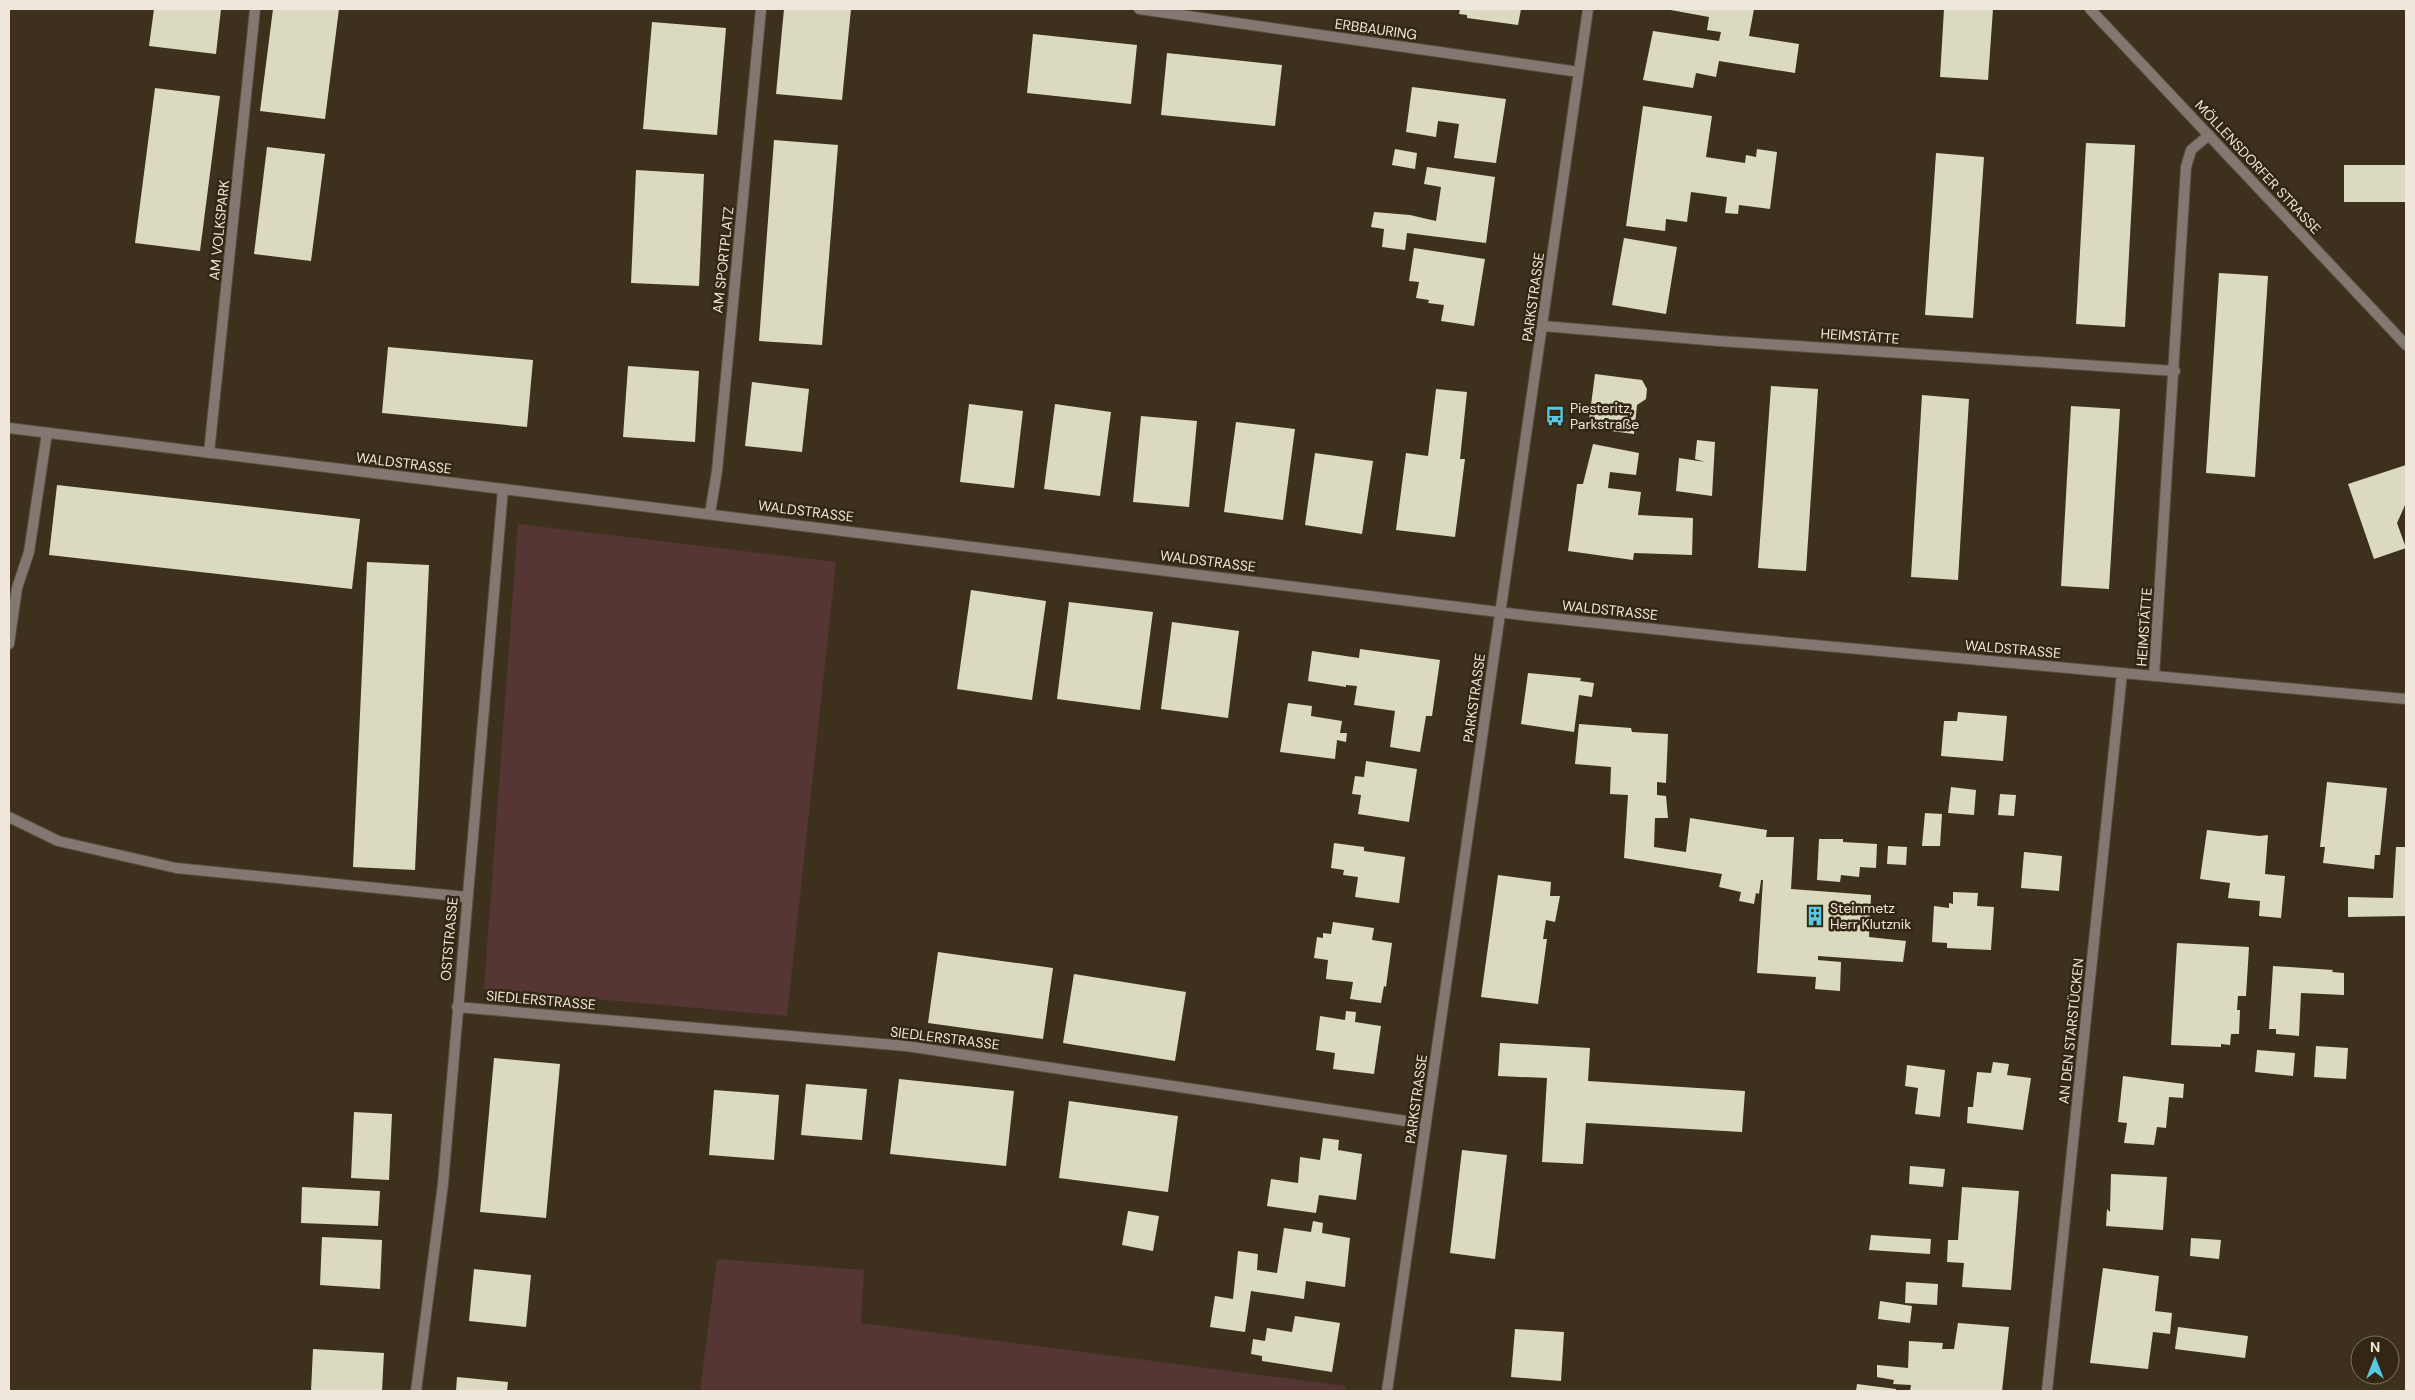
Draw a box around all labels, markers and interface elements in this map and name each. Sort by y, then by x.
street label: ERBBAURING [1334,14,1418,44]
street label: MÖLLENSDORFER STRASSE [2191,96,2325,238]
street label: AM VOLKSPARK [205,179,233,281]
street label: AM SPORTPLATZ [708,206,738,314]
street label: PARKSTRASSE [1518,251,1548,343]
street label: HEIMSTÄTTE [1820,324,1900,348]
place label: Piesteritz, Parkstraße [1570,399,1639,433]
bus stop icon: Piesteritz, Parkstraße [1544,405,1566,427]
street label: WALDSTRASSE [355,448,453,478]
street label: WALDSTRASSE [757,496,855,526]
street label: WALDSTRASSE [1159,546,1257,576]
street label: HEIMSTÄTTE [2132,587,2156,667]
street label: WALDSTRASSE [1561,596,1659,624]
street label: WALDSTRASSE [1964,636,2062,662]
street label: PARKSTRASSE [1459,652,1489,744]
street label: OSTSTRASSE [436,896,462,982]
place label: Steinmetz Herr Klutznik [1830,899,1911,933]
building icon: Steinmetz Herr Klutznik [1804,905,1826,927]
street label: AN DEN STARSTÜCKEN [2054,957,2088,1105]
street label: SIEDLERSTRASSE [485,986,597,1014]
street label: SIEDLERSTRASSE [889,1022,1001,1054]
street label: PARKSTRASSE [1401,1053,1431,1145]
north arrow [2350,1335,2400,1385]
text: N [2370,1338,2380,1356]

